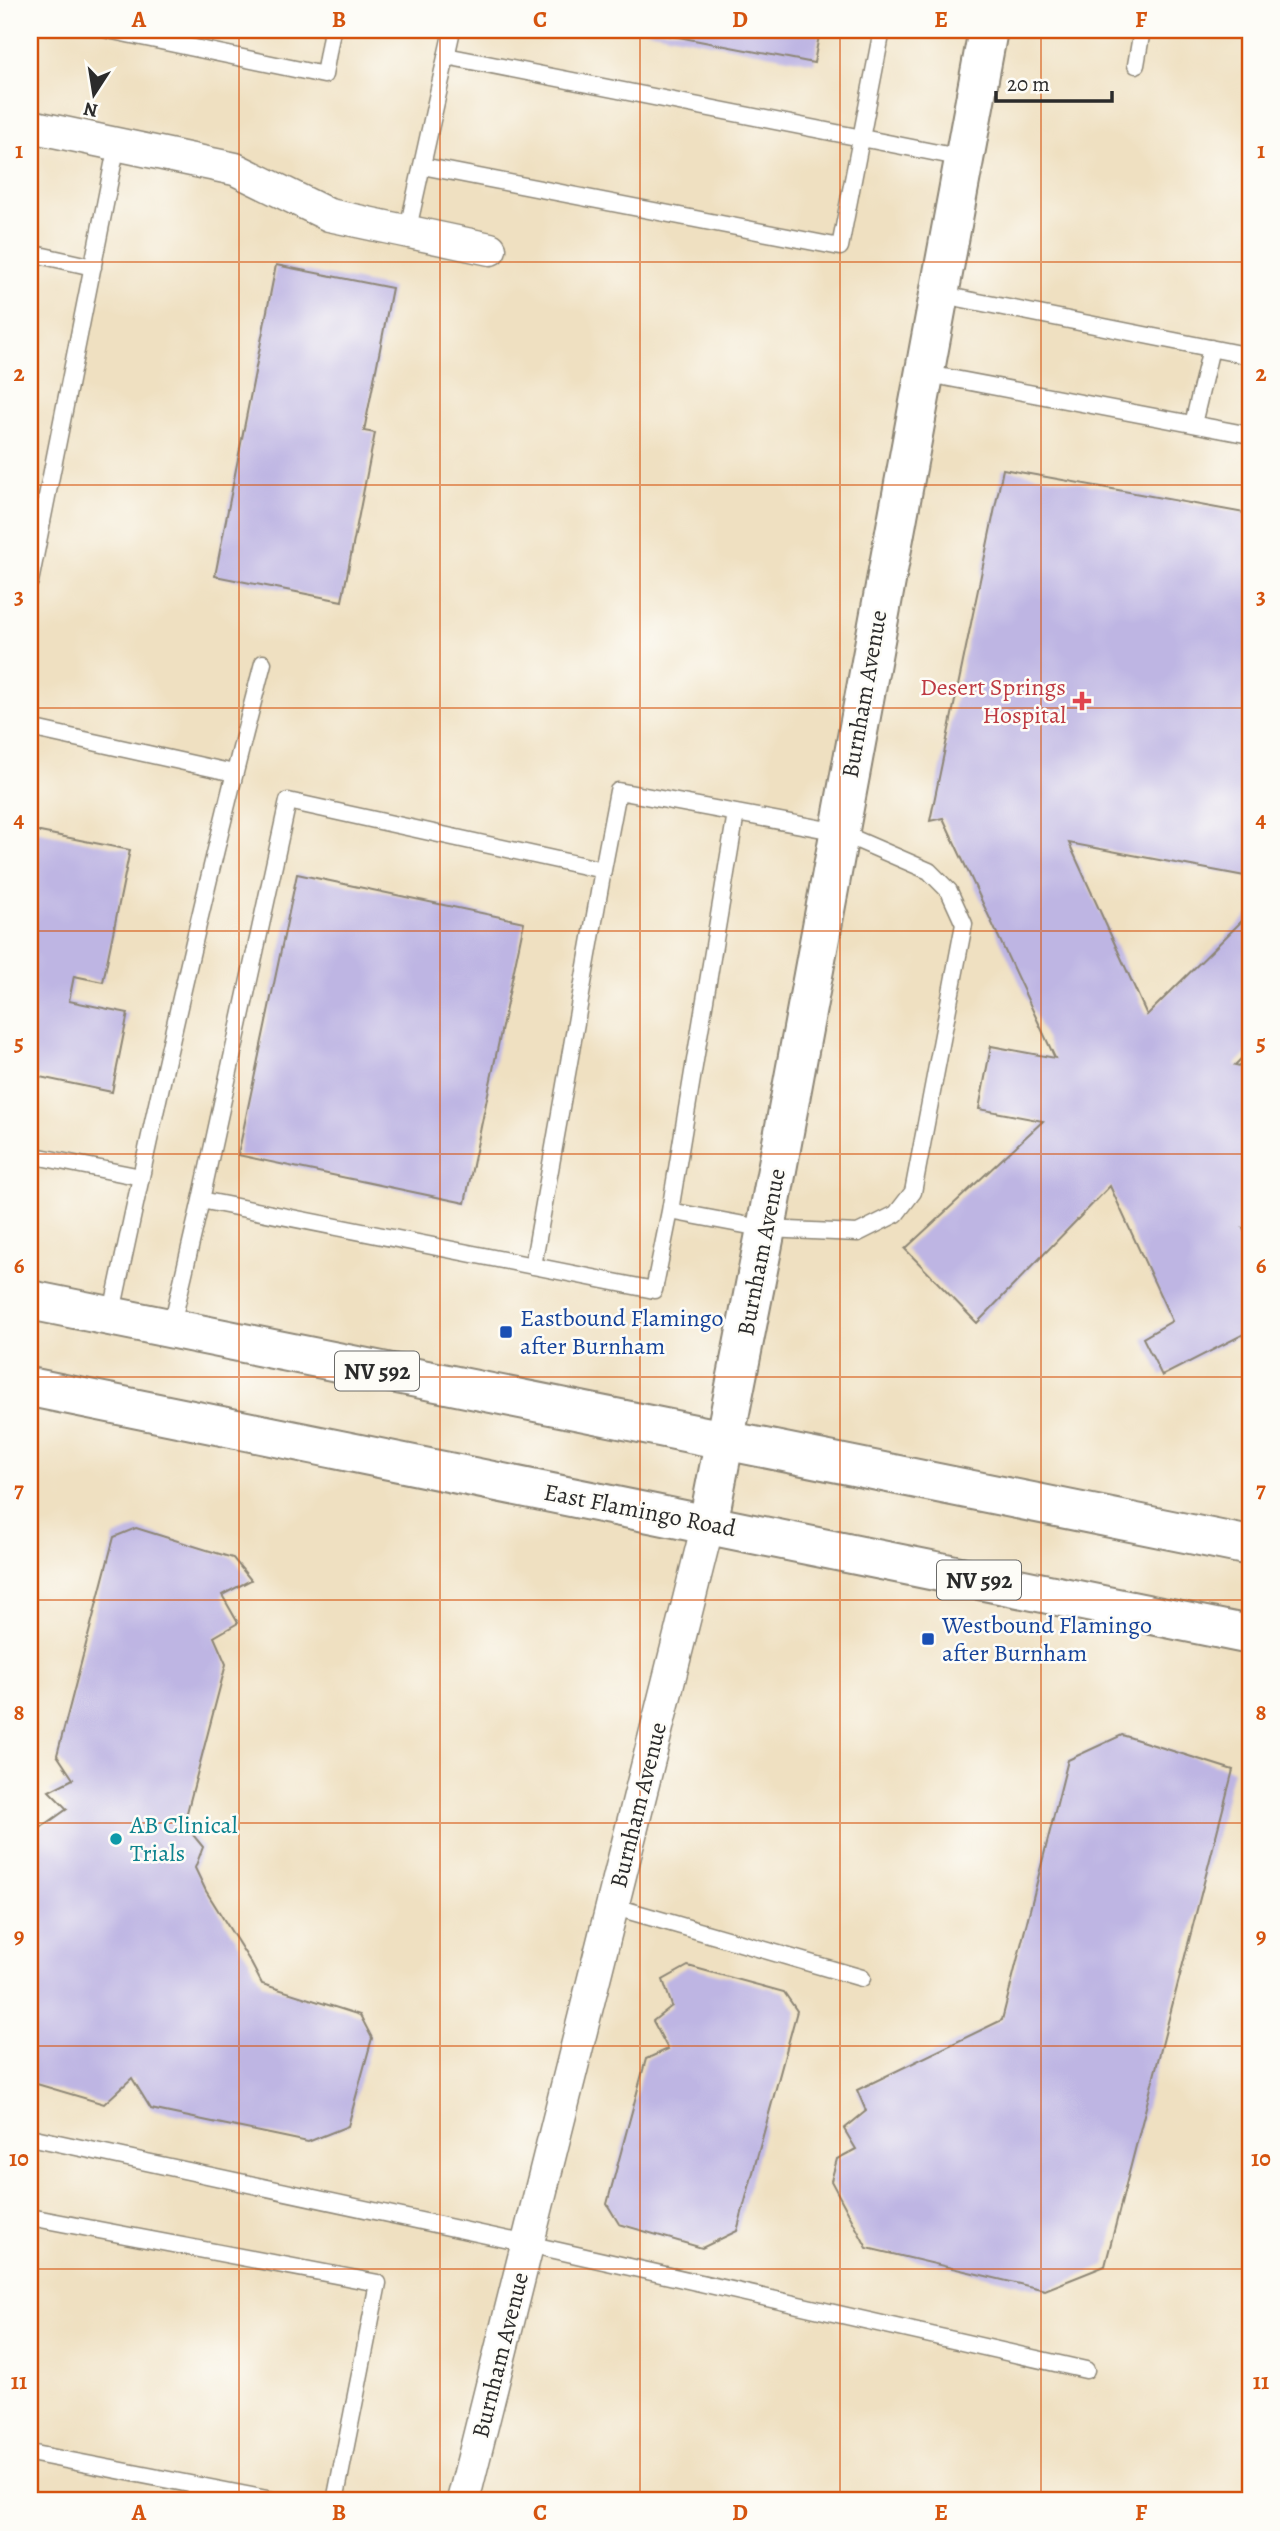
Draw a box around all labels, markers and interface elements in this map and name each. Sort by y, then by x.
text: A [131,4,147,35]
text: B [332,4,346,35]
text: C [533,4,547,35]
text: D [732,4,748,35]
text: E [934,4,948,35]
text: F [1135,4,1148,35]
north arrow [60,60,130,130]
scale bar [996,60,1112,104]
text: 20 m [1007,70,1050,98]
text: N [81,95,100,124]
text: 1 [15,135,23,166]
text: 1 [1257,135,1265,166]
text: 2 [13,358,25,389]
text: 2 [1255,358,1267,389]
text: 3 [14,581,24,612]
text: 3 [1256,581,1266,612]
street label: Burnham Avenue [833,608,895,780]
place label: Desert Springs Hospital [920,671,1066,731]
marker: Desert Springs Hospital [1072,691,1092,711]
text: 4 [14,804,25,835]
text: 4 [1256,804,1267,835]
text: 5 [14,1027,24,1058]
text: 5 [1256,1027,1266,1058]
street label: Burnham Avenue [729,1166,793,1338]
text: 6 [14,1250,25,1281]
text: 6 [1256,1250,1267,1281]
place label: Eastbound Flamingo after Burnham [520,1302,724,1362]
marker: Eastbound Flamingo after Burnham [498,1324,514,1340]
road number: NV 592 [335,1352,419,1390]
text: 7 [14,1474,24,1505]
text: 7 [1256,1474,1266,1505]
street label: East Flamingo Road [541,1476,739,1544]
road number: NV 592 [937,1560,1021,1600]
place label: Westbound Flamingo after Burnham [941,1609,1152,1669]
marker: Westbound Flamingo after Burnham [920,1631,936,1647]
text: 8 [13,1697,25,1728]
text: 8 [1255,1697,1267,1728]
street label: Burnham Avenue [602,1719,674,1891]
place label: AB Clinical Trials [129,1809,238,1869]
marker: AB Clinical Trials [108,1831,124,1847]
text: 9 [14,1920,24,1951]
text: 9 [1256,1920,1266,1951]
text: 10 [9,2143,29,2174]
text: 10 [1251,2143,1271,2174]
street label: Burnham Avenue [464,2269,536,2441]
text: 11 [11,2366,27,2397]
text: 11 [1253,2366,1269,2397]
text: A [131,2497,147,2528]
text: B [332,2497,346,2528]
text: C [533,2497,547,2528]
text: D [732,2497,748,2528]
text: E [934,2497,948,2528]
text: F [1135,2497,1148,2528]

